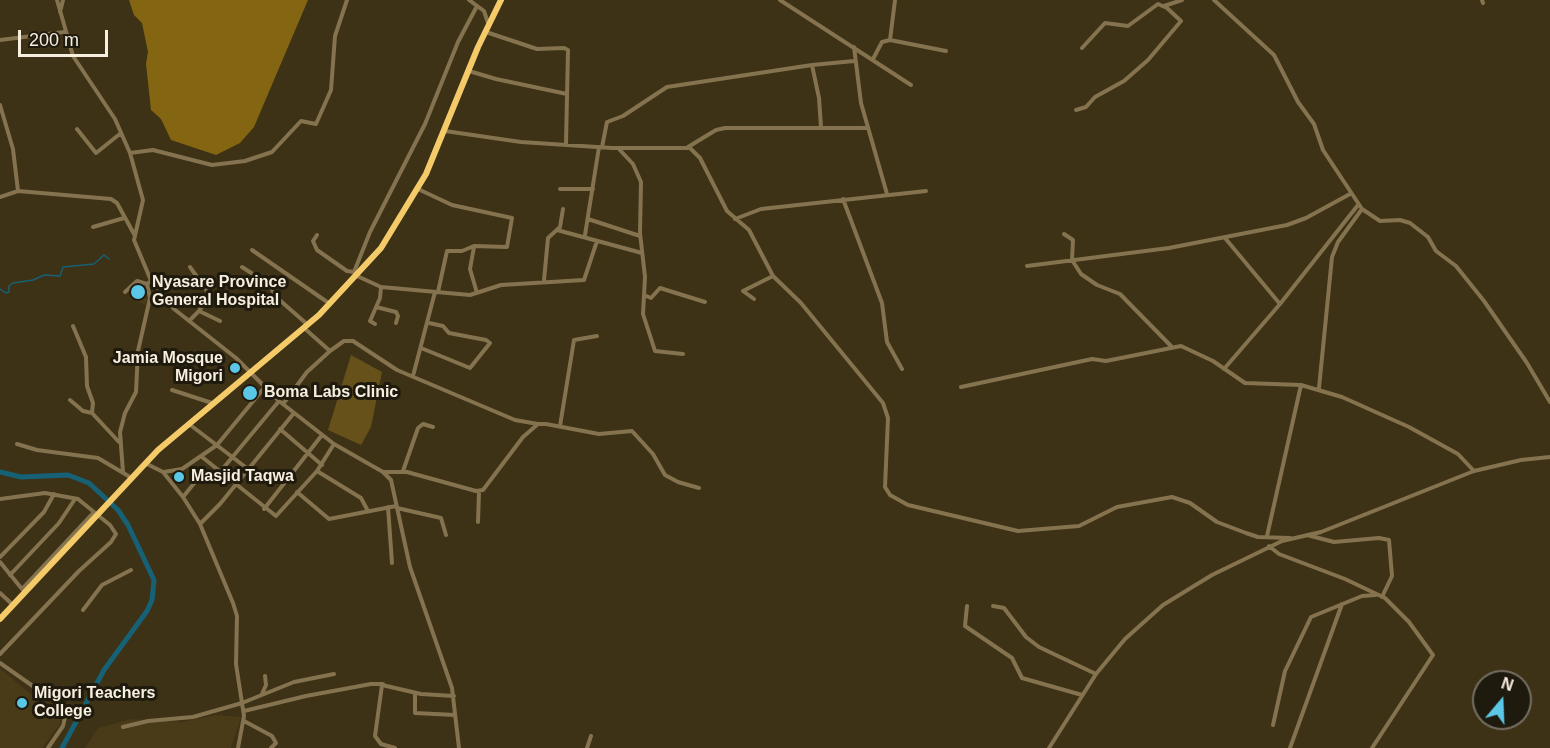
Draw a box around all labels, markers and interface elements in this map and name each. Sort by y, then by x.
scale bar [21,18,111,56]
text: 200 m [29,30,79,50]
place label: Nyasare Province General Hospital [152,273,286,311]
marker: Nyasare Province General Hospital [129,283,147,301]
place label: Jamia Mosque Migori [113,349,223,387]
marker: Jamia Mosque Migori [228,361,242,375]
place label: Boma Labs Clinic [264,383,398,403]
marker: Boma Labs Clinic [241,384,259,402]
place label: Masjid Taqwa [191,467,294,487]
marker: Masjid Taqwa [172,470,186,484]
north arrow [1472,670,1532,730]
text: N [1499,674,1516,694]
place label: Migori Teachers College [34,684,156,722]
marker: Migori Teachers College [15,696,29,710]

